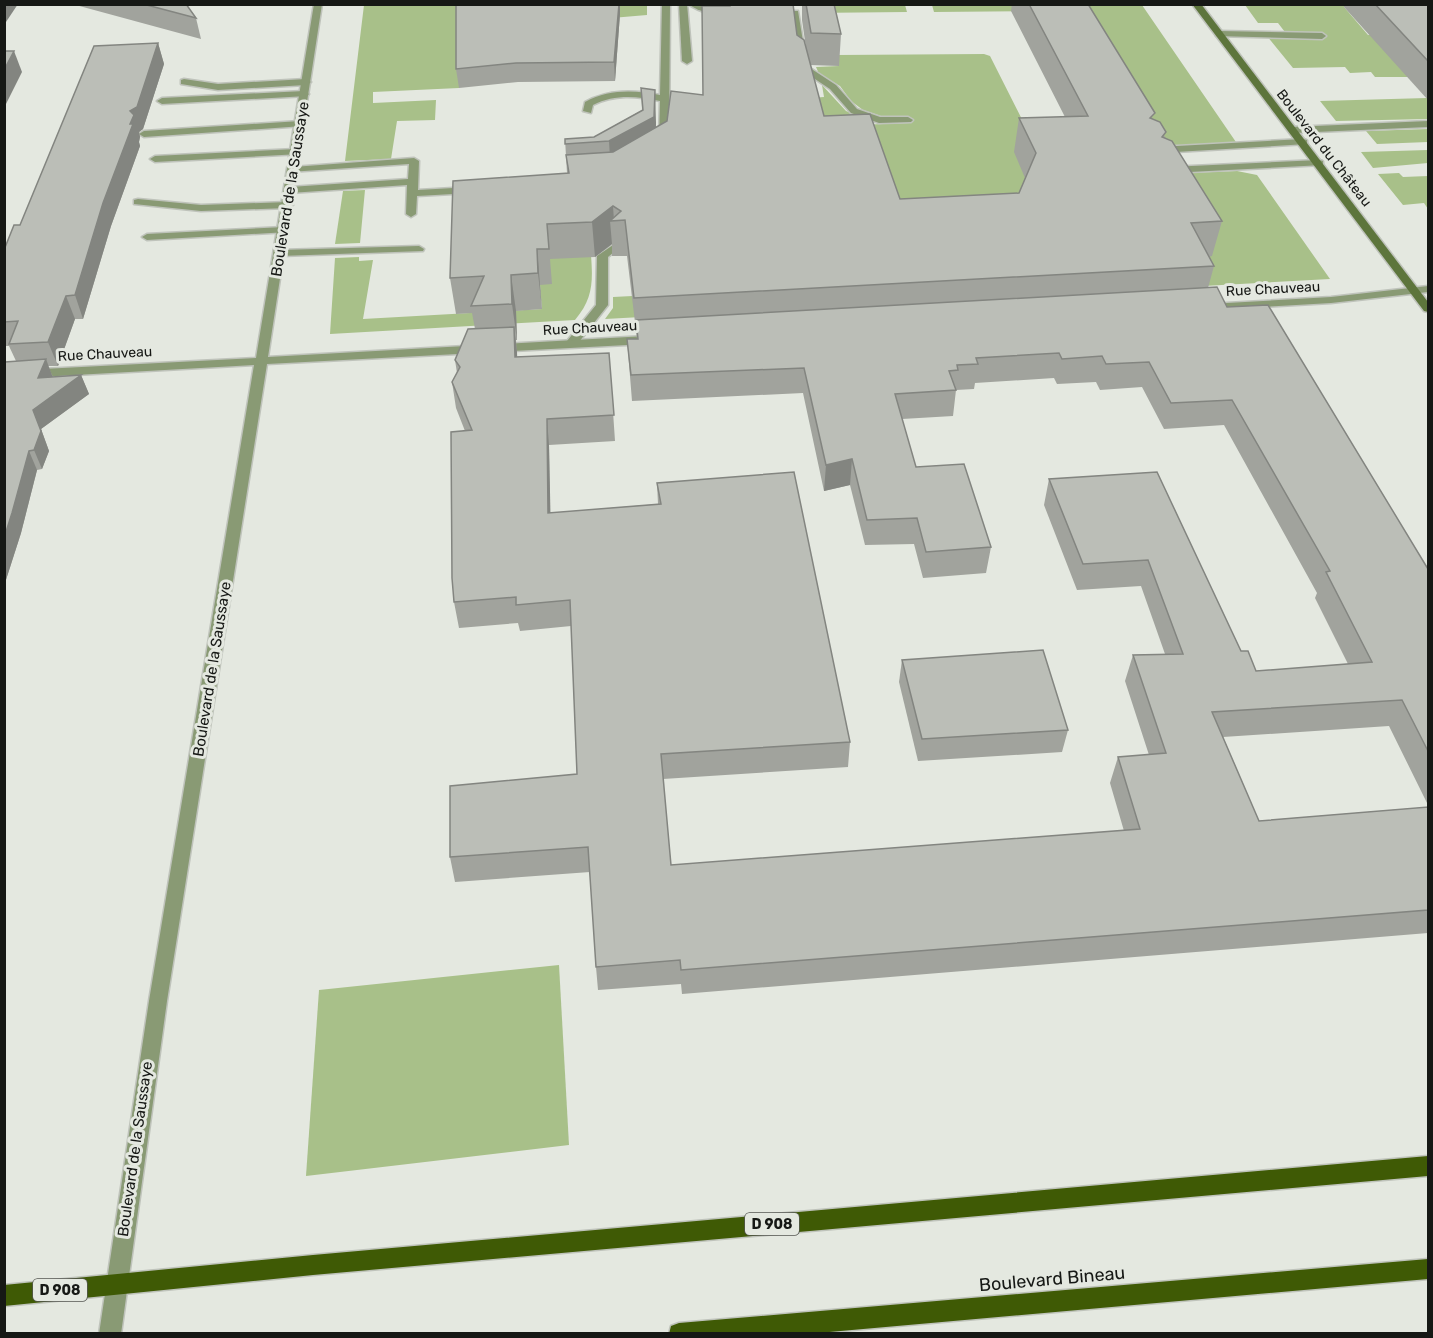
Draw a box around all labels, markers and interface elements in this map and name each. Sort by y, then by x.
street label: Boulevard du Château [1273,86,1375,210]
street label: Boulevard de la Saussaye [267,100,313,278]
street label: Rue Chauveau [1225,278,1321,300]
street label: Rue Chauveau [542,317,638,339]
street label: Rue Chauveau [57,343,153,365]
street label: Boulevard de la Saussaye [189,580,235,758]
street label: Boulevard de la Saussaye [114,1060,156,1238]
road number: D 908 [745,1213,799,1235]
street label: Boulevard Bineau [978,1262,1126,1296]
road number: D 908 [33,1279,87,1301]

